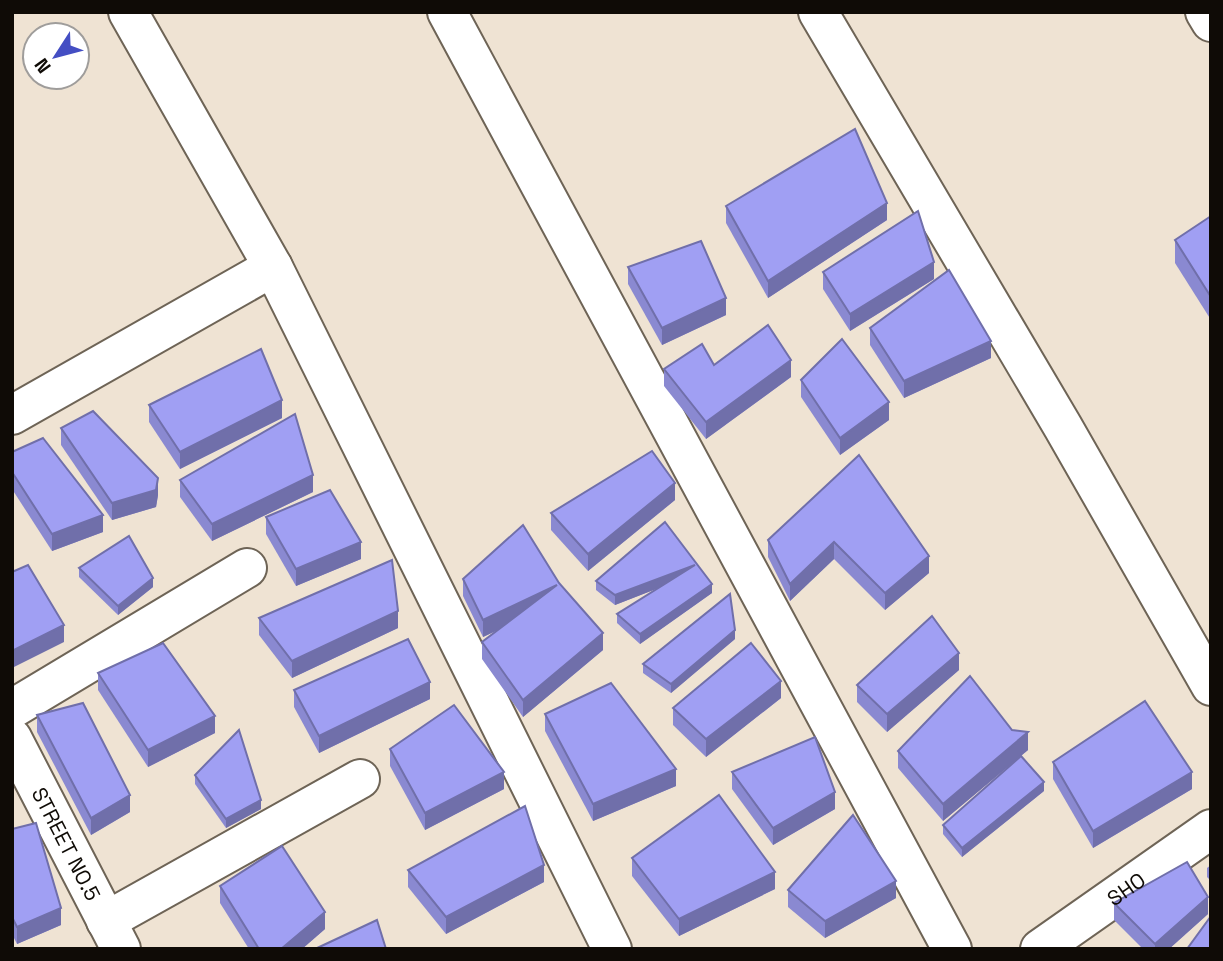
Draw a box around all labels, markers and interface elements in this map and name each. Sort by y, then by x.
north arrow [21,21,91,91]
text: N [29,53,57,78]
street label: STREET NO.5 [26,782,107,905]
street label: SHO [1102,866,1150,911]

